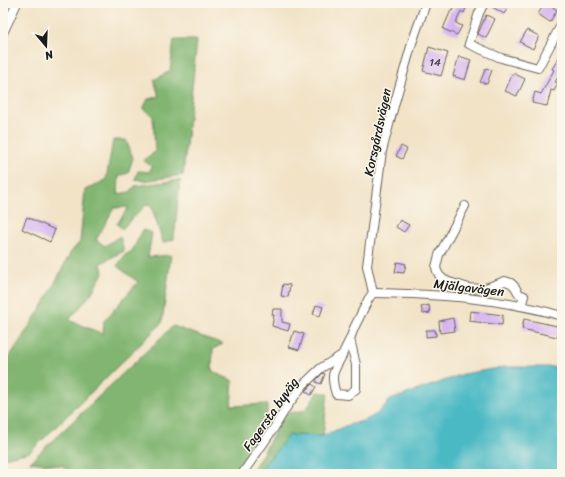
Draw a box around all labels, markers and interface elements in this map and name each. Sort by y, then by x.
north arrow [26,26,66,66]
text: N [42,44,57,65]
house number: 14 [429,53,441,72]
street label: Korsgårdsvägen [357,86,398,178]
street label: Mjälgavägen [432,272,506,303]
street label: Fagersta byväg [236,372,305,456]

